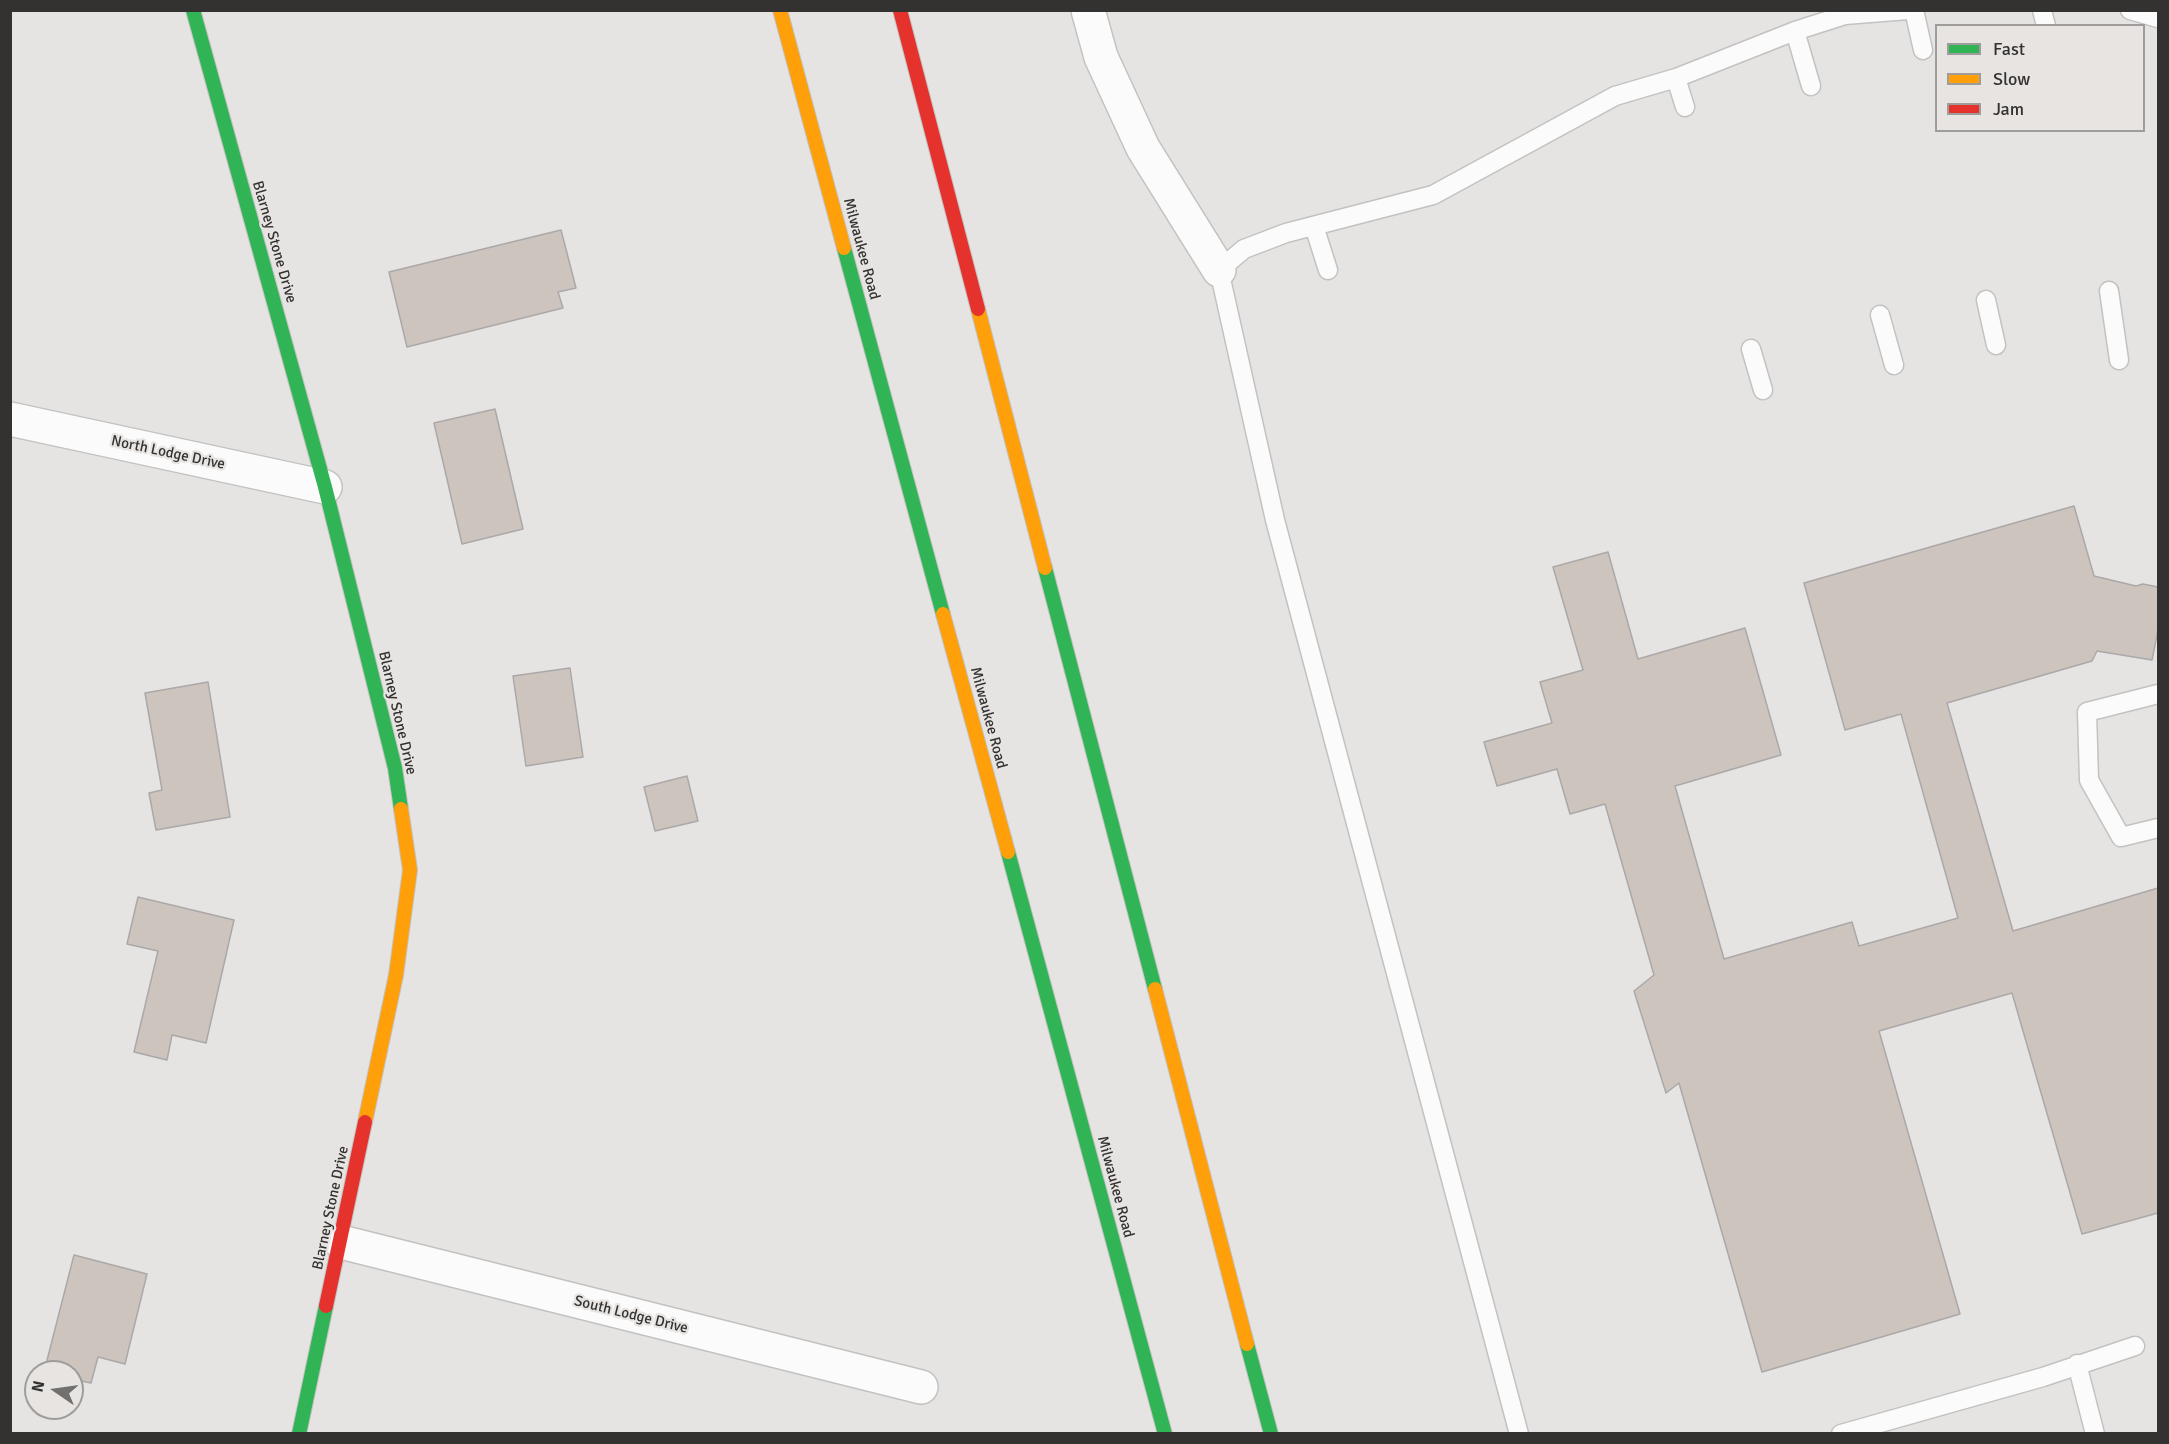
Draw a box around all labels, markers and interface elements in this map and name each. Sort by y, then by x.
legend [1935,24,2145,132]
text: Fast [1993,38,2025,60]
text: Slow [1993,68,2030,90]
text: Jam [1993,98,2024,120]
street label: Blarney Stone Drive [248,179,300,305]
street label: Milwaukee Road [839,196,883,302]
street label: North Lodge Drive [109,432,227,474]
street label: Blarney Stone Drive [374,649,420,777]
street label: Milwaukee Road [966,665,1010,771]
street label: Milwaukee Road [1093,1134,1137,1240]
street label: Blarney Stone Drive [309,1144,353,1272]
street label: South Lodge Drive [572,1292,690,1338]
north arrow [24,1360,84,1420]
text: N [27,1379,49,1394]

